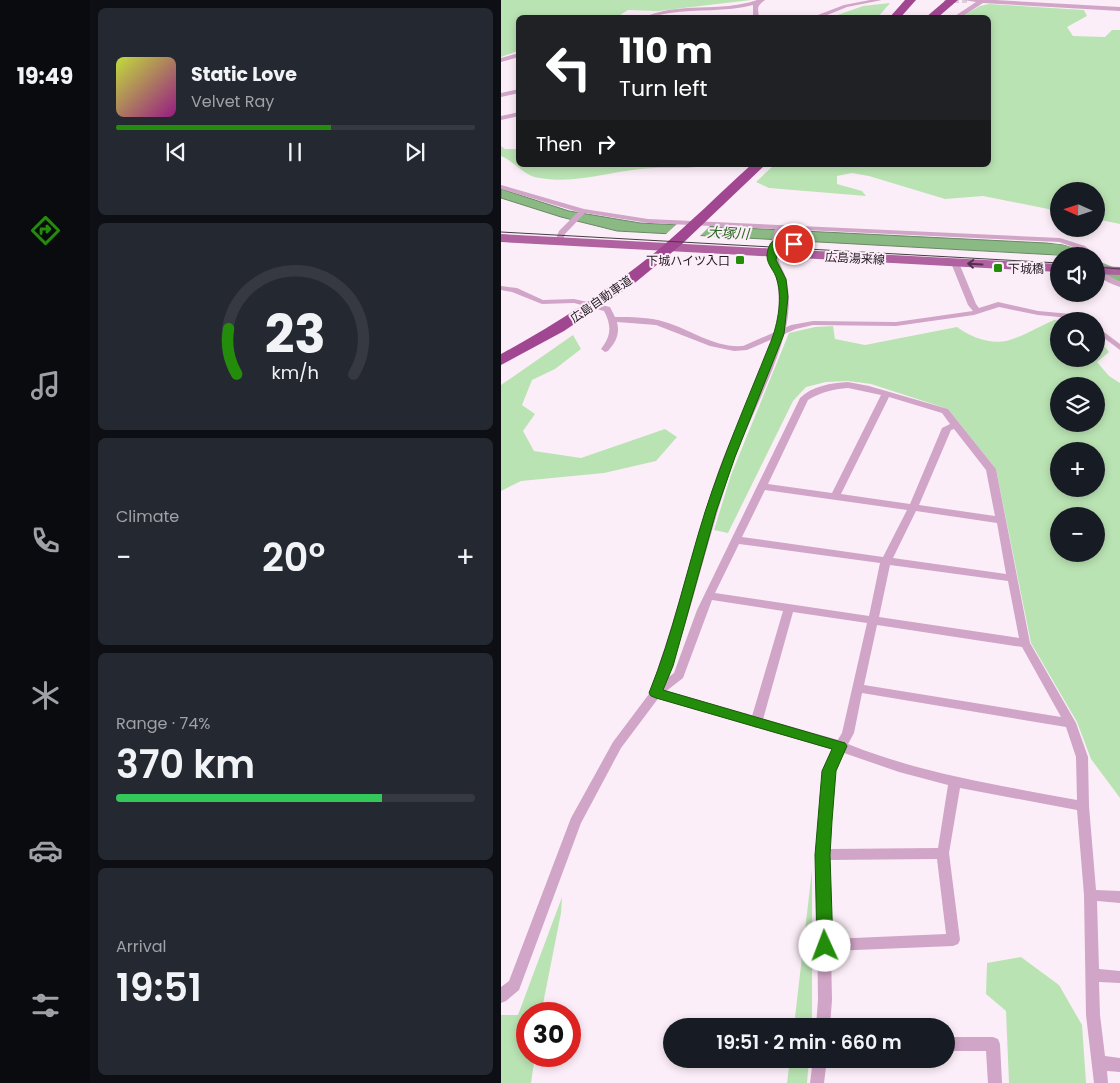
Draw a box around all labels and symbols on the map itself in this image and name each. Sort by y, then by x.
north arrow [1050,182,1105,238]
water label: 大塚川 [707,222,751,244]
pin [773,223,815,265]
street label: 広島湯来線 [825,248,885,268]
place label: 下城ハイツ入口 [646,252,730,269]
marker: 下城ハイツ入口 [734,254,746,266]
one-way arrow [967,260,983,269]
place label: 下城橋 [1008,260,1044,277]
marker: 下城橋 [992,262,1004,274]
street label: 広島自動車道 [567,271,635,327]
position arrow [798,919,850,971]
speed limit sign: 30 [516,1002,581,1067]

